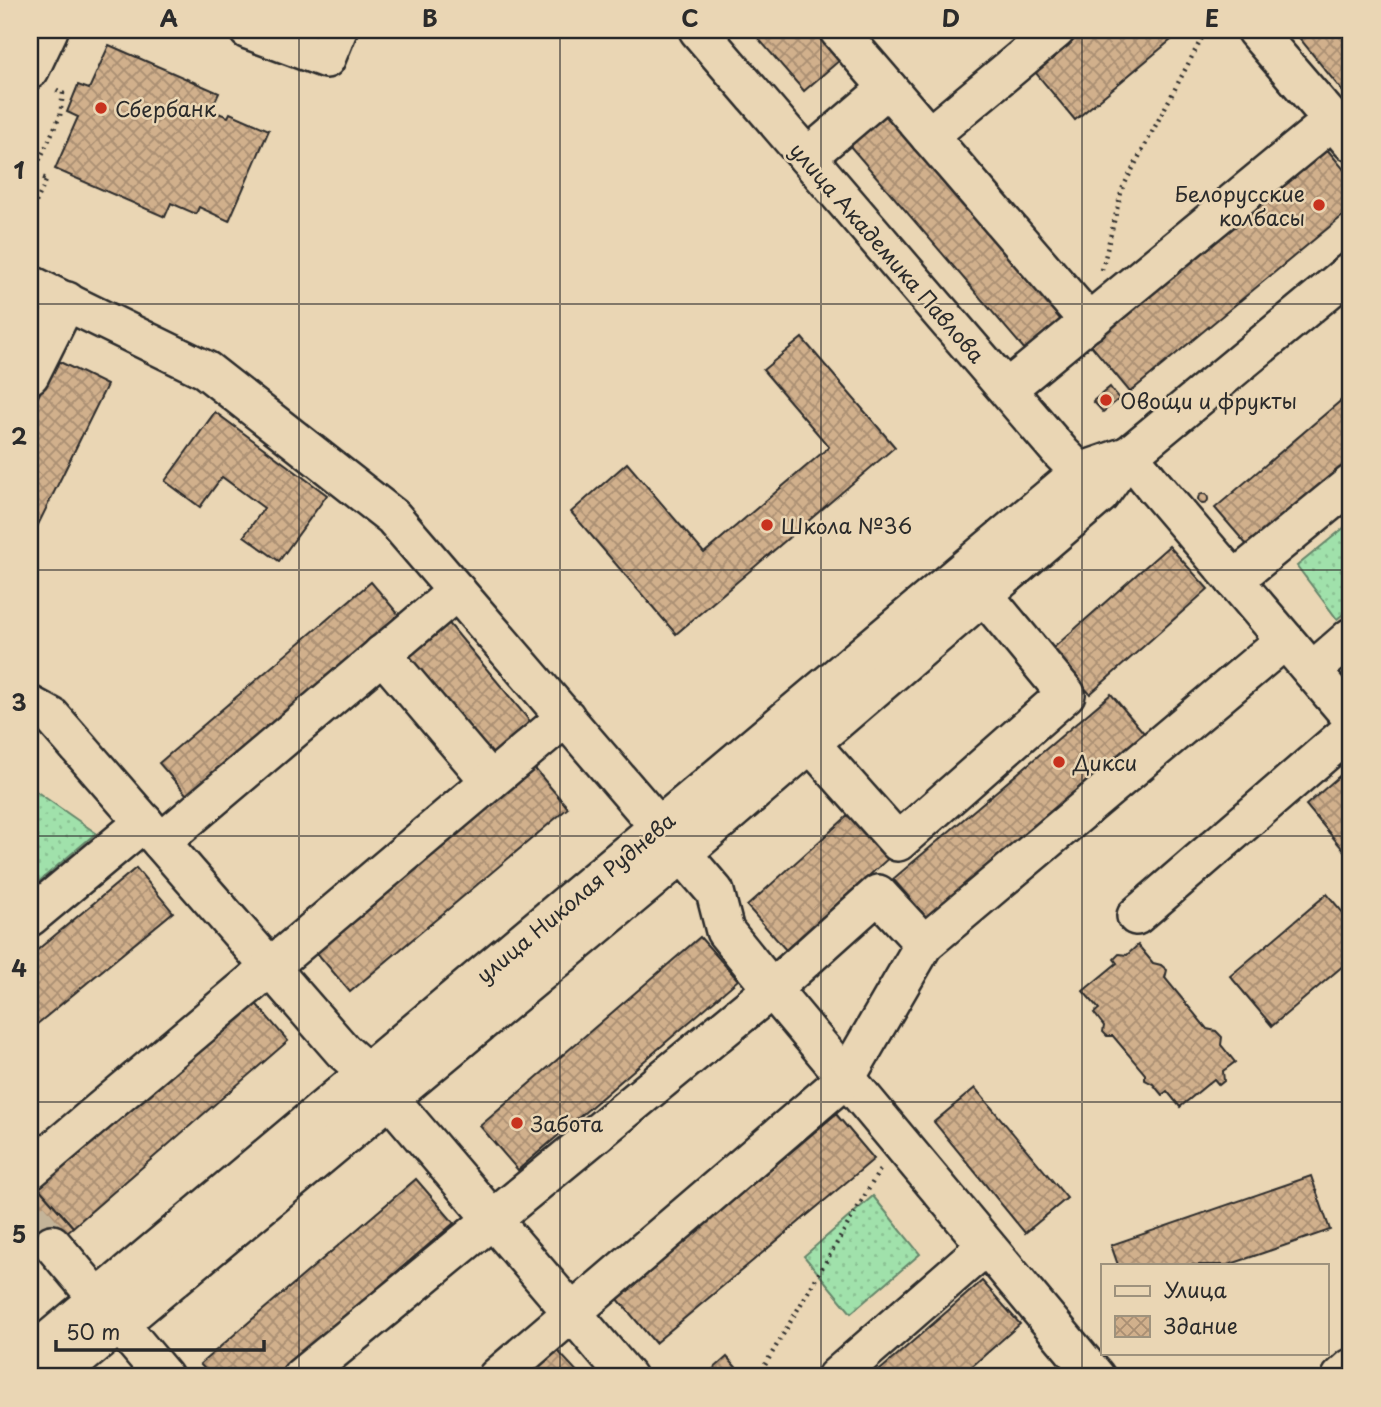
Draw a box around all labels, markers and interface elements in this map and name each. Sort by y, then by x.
text: A [160,0,178,35]
text: B [422,0,438,35]
text: C [681,0,699,35]
text: D [942,0,960,35]
text: E [1205,0,1219,35]
place label: Сбербанк [115,92,217,124]
marker: Сбербанк [93,100,109,116]
street label: улица Академика Павлова [783,135,993,369]
text: 1 [14,152,25,187]
place label: Белорусские колбасы [1174,177,1305,233]
marker: Белорусские колбасы [1311,197,1327,213]
place label: Овощи и фрукты [1120,384,1297,416]
marker: Овощи и фрукты [1098,392,1114,408]
text: 2 [11,418,27,453]
place label: Школа №36 [781,509,912,541]
marker: Школа №36 [759,517,775,533]
text: 3 [11,684,27,719]
place label: Дикси [1072,746,1137,778]
marker: Дикси [1051,754,1067,770]
street label: улица Николая Руднева [469,804,681,990]
text: 4 [11,950,27,985]
place label: Забота [530,1107,603,1139]
marker: Забота [509,1115,525,1131]
text: 5 [12,1216,26,1251]
legend [1101,1264,1328,1354]
text: Улица [1164,1273,1227,1305]
scale bar [56,1309,264,1353]
text: Здание [1164,1309,1238,1341]
text: 50 m [66,1315,120,1347]

